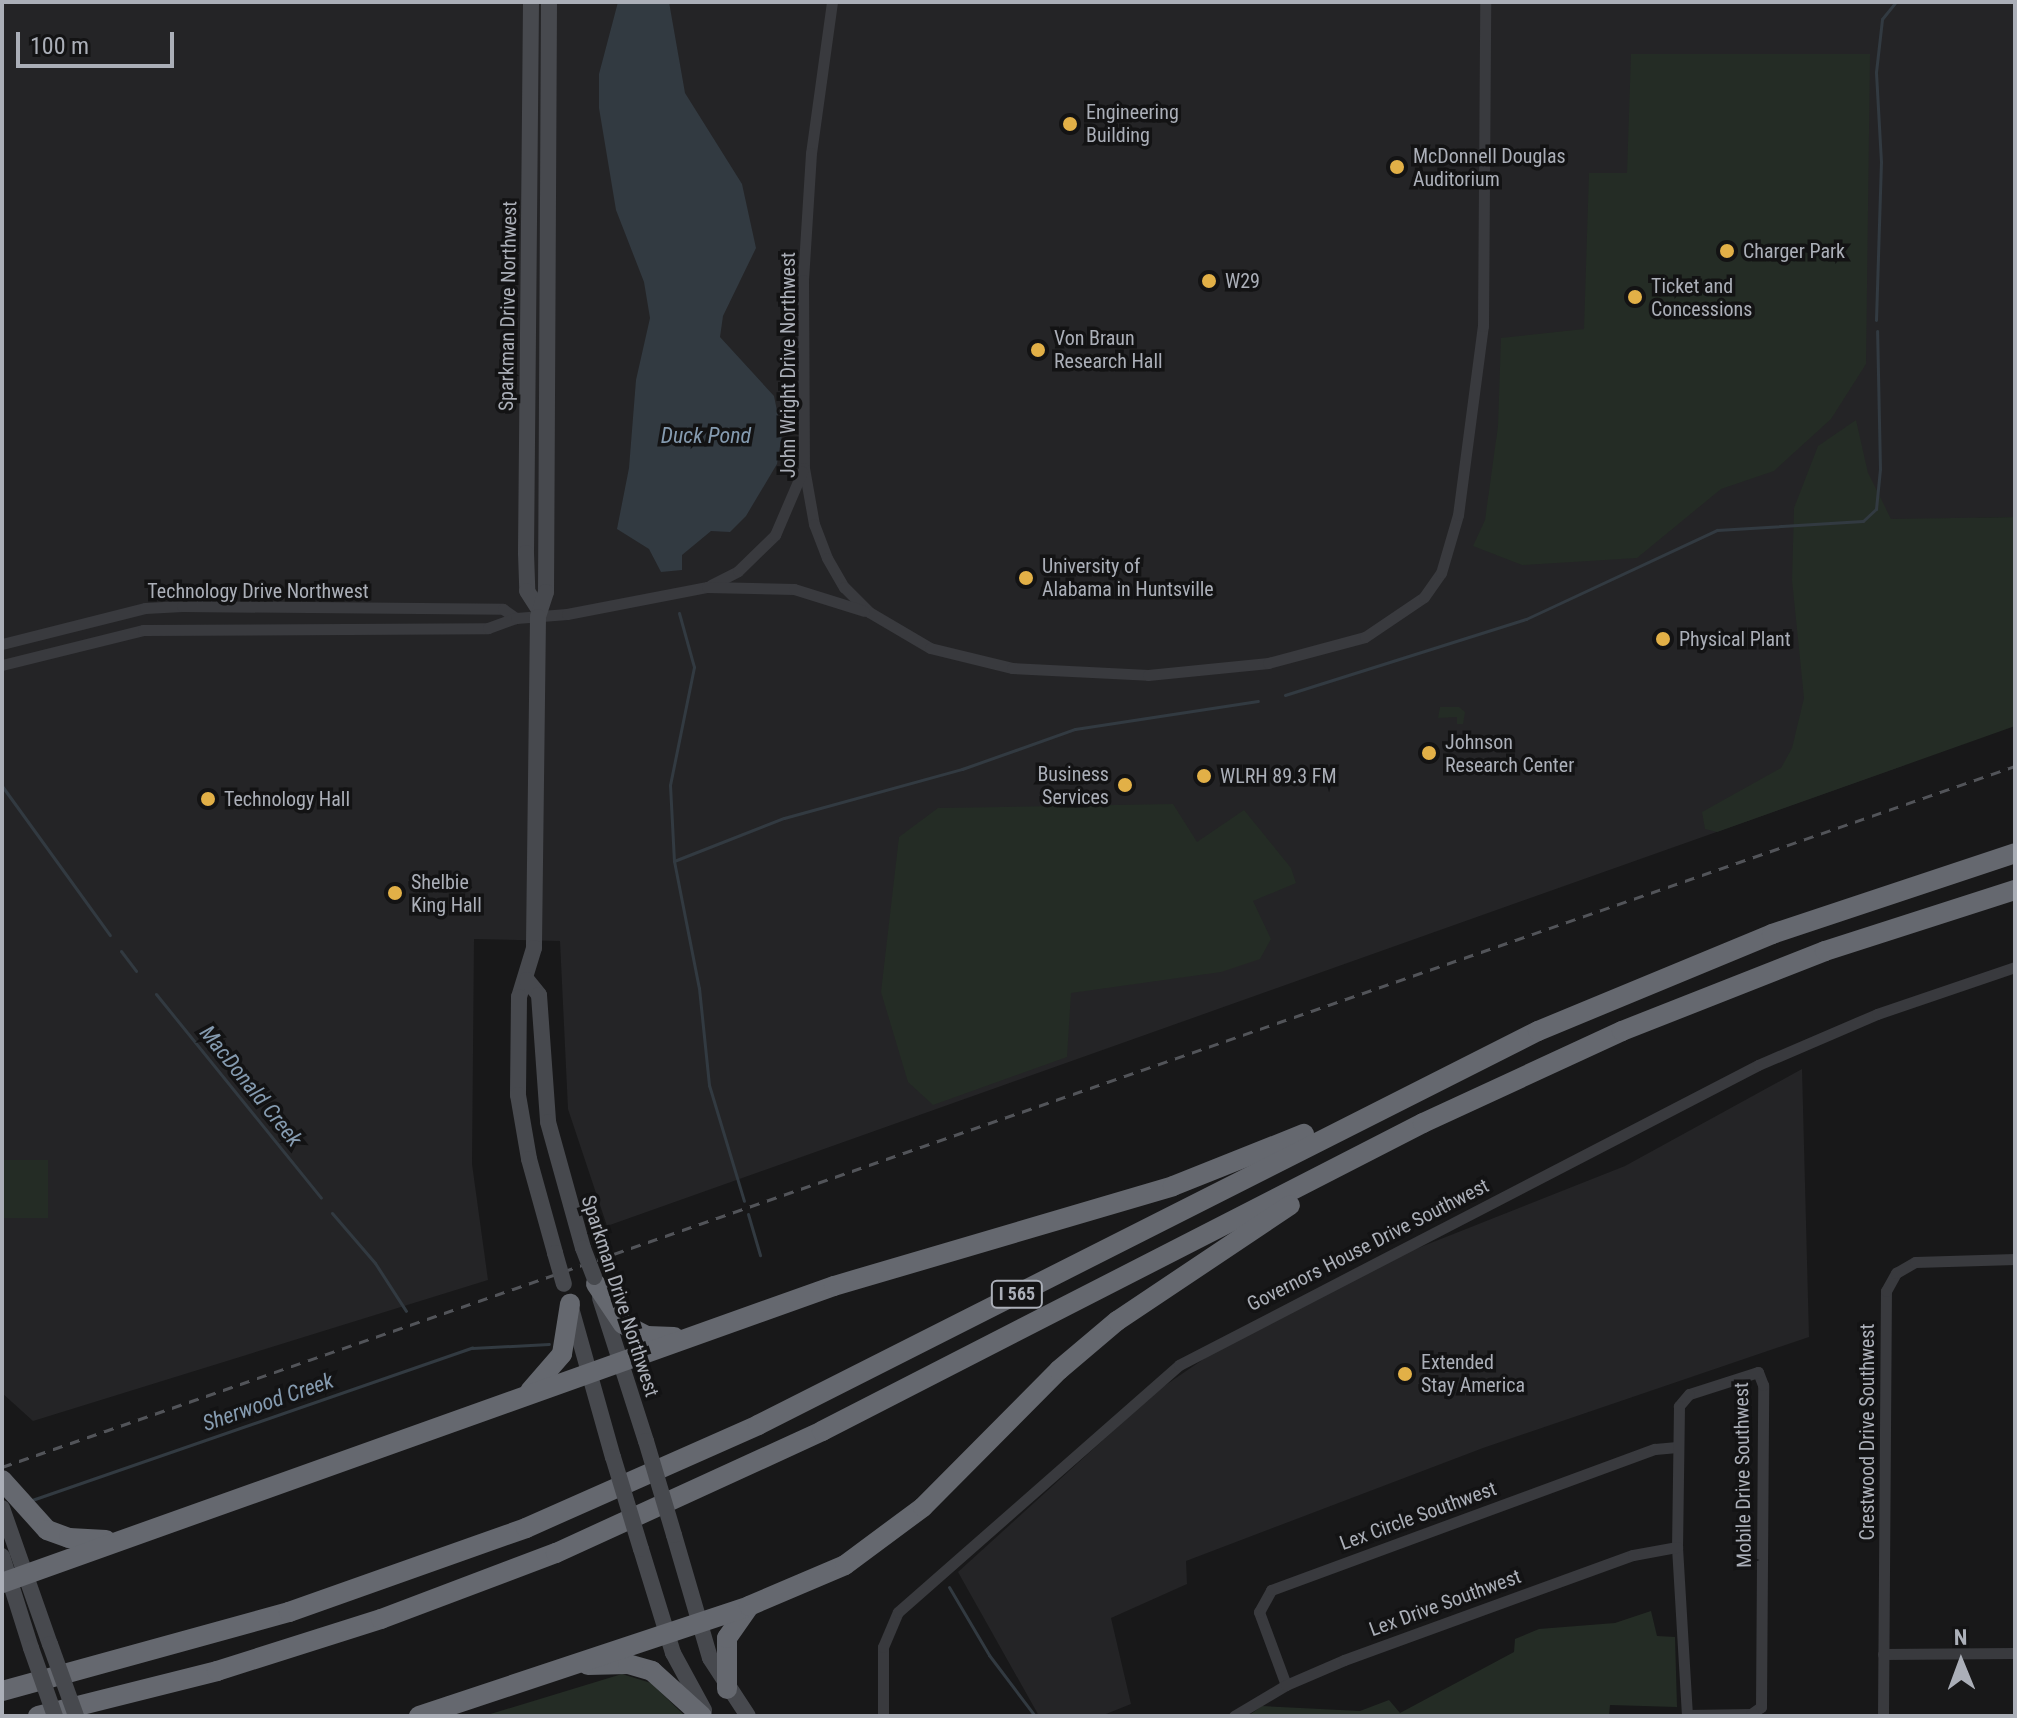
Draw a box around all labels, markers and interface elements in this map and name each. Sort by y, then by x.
scale bar [20,16,178,66]
text: 100 m [30,32,89,60]
place label: Engineering Building [1086,100,1179,147]
marker: Engineering Building [1061,115,1079,133]
place label: McDonnell Douglas Auditorium [1413,144,1566,191]
marker: McDonnell Douglas Auditorium [1388,158,1406,176]
street label: Sparkman Drive Northwest [494,201,522,411]
place label: Charger Park [1743,239,1845,263]
marker: Charger Park [1718,242,1736,260]
street label: John Wright Drive Northwest [776,252,800,478]
place label: W29 [1225,269,1260,293]
marker: W29 [1200,272,1218,290]
place label: Ticket and Concessions [1651,274,1752,321]
marker: Ticket and Concessions [1626,288,1644,306]
place label: Von Braun Research Hall [1054,326,1163,373]
marker: Von Braun Research Hall [1029,341,1047,359]
water label: Duck Pond [661,423,751,449]
place label: University of Alabama in Huntsville [1042,554,1214,601]
marker: University of Alabama in Huntsville [1017,569,1035,587]
street label: Technology Drive Northwest [147,579,369,603]
place label: Physical Plant [1679,627,1791,651]
marker: Physical Plant [1654,630,1672,648]
place label: Johnson Research Center [1445,730,1574,777]
marker: Johnson Research Center [1420,744,1438,762]
place label: Business Services [1037,762,1109,809]
place label: WLRH 89.3 FM [1220,764,1337,788]
marker: WLRH 89.3 FM [1195,767,1213,785]
marker: Business Services [1116,776,1134,794]
place label: Technology Hall [224,787,350,811]
marker: Technology Hall [199,790,217,808]
place label: Shelbie King Hall [411,870,482,917]
marker: Shelbie King Hall [386,884,404,902]
water label: MacDonald Creek [194,1020,308,1152]
street label: Governors House Drive Southwest [1243,1173,1493,1317]
street label: Sparkman Drive Northwest [576,1192,664,1400]
road number: I 565 [989,1280,1045,1308]
street label: Crestwood Drive Southwest [1855,1324,1879,1540]
place label: Extended Stay America [1421,1350,1525,1397]
marker: Extended Stay America [1396,1365,1414,1383]
water label: Sherwood Creek [199,1367,337,1437]
street label: Mobile Drive Southwest [1729,1382,1757,1568]
street label: Lex Circle Southwest [1336,1477,1500,1555]
street label: Lex Drive Southwest [1366,1564,1524,1642]
north arrow [1921,1622,2001,1702]
text: N [1954,1625,1968,1650]

